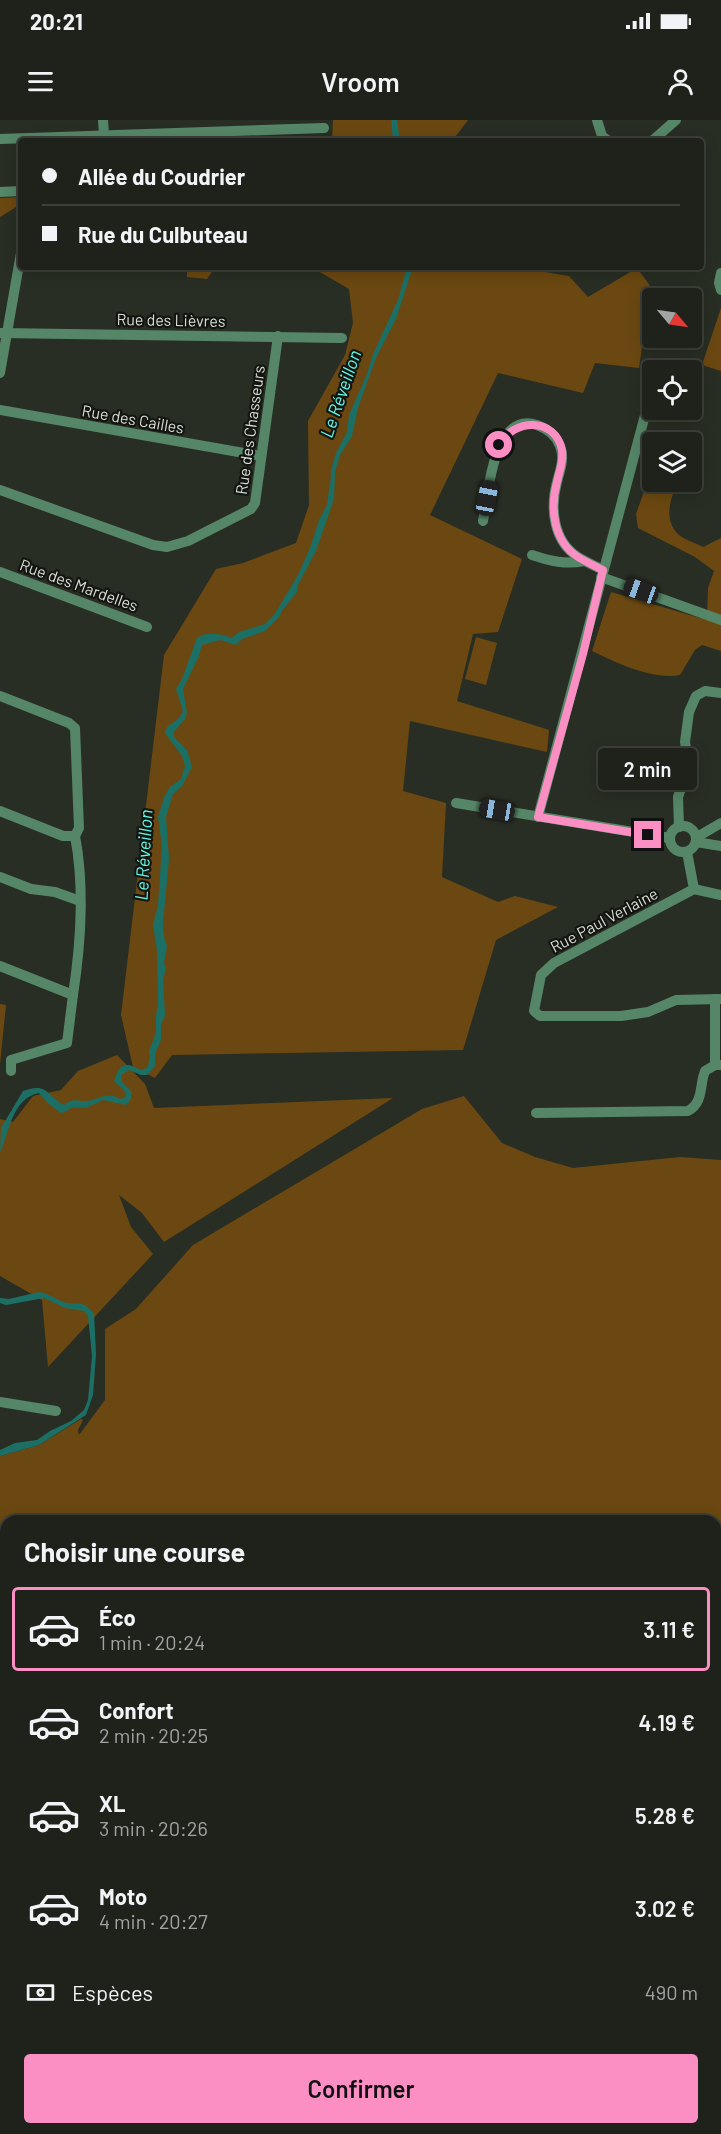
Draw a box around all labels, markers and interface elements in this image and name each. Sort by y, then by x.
text: 20:21 [30,8,83,34]
icon: menu [24,65,57,98]
text: Vroom [321,65,400,97]
icon: person [664,65,697,98]
text: Allée du Coudrier [78,163,245,189]
text: Rue du Culbuteau [78,221,248,247]
north arrow [642,288,702,348]
map controls [642,288,702,492]
street label: Rue des Lièvres [116,309,226,330]
water label: Le Réveillon [315,347,365,440]
button: locate [642,360,702,420]
street label: Rue des Chasseurs [231,364,268,496]
street label: Rue des Cailles [81,400,186,437]
route start [485,431,512,458]
button: layers [642,432,702,492]
car [475,479,499,517]
street label: Rue des Mardelles [18,554,141,615]
car [621,576,661,606]
callout: 2 min [598,748,698,790]
text: 2 min [624,757,671,781]
car [478,798,516,822]
water label: Le Réveillon [130,809,156,901]
route end [634,821,661,848]
street label: Rue Paul Verlaine [547,883,661,956]
text: Choisir une course [24,1535,245,1567]
icon: car [27,1602,81,1656]
text: Éco [99,1604,136,1630]
text: 3.11 € [643,1616,695,1642]
text: 1 min · 20:24 [99,1630,205,1654]
icon: car [27,1695,81,1749]
text: Confort [99,1697,174,1723]
text: 4.19 € [638,1709,695,1735]
text: 2 min · 20:25 [99,1723,208,1747]
icon: car [27,1788,81,1842]
text: XL [99,1790,125,1816]
text: 5.28 € [635,1802,695,1828]
text: 3 min · 20:26 [99,1816,208,1840]
icon: car [27,1881,81,1935]
text: Moto [99,1883,147,1909]
text: 3.02 € [635,1895,695,1921]
text: 4 min · 20:27 [99,1909,208,1933]
icon: cash [24,1976,57,2009]
text: Espèces [72,1979,153,2005]
text: 490 m [645,1980,698,2004]
button: Confirmer [24,2054,698,2123]

